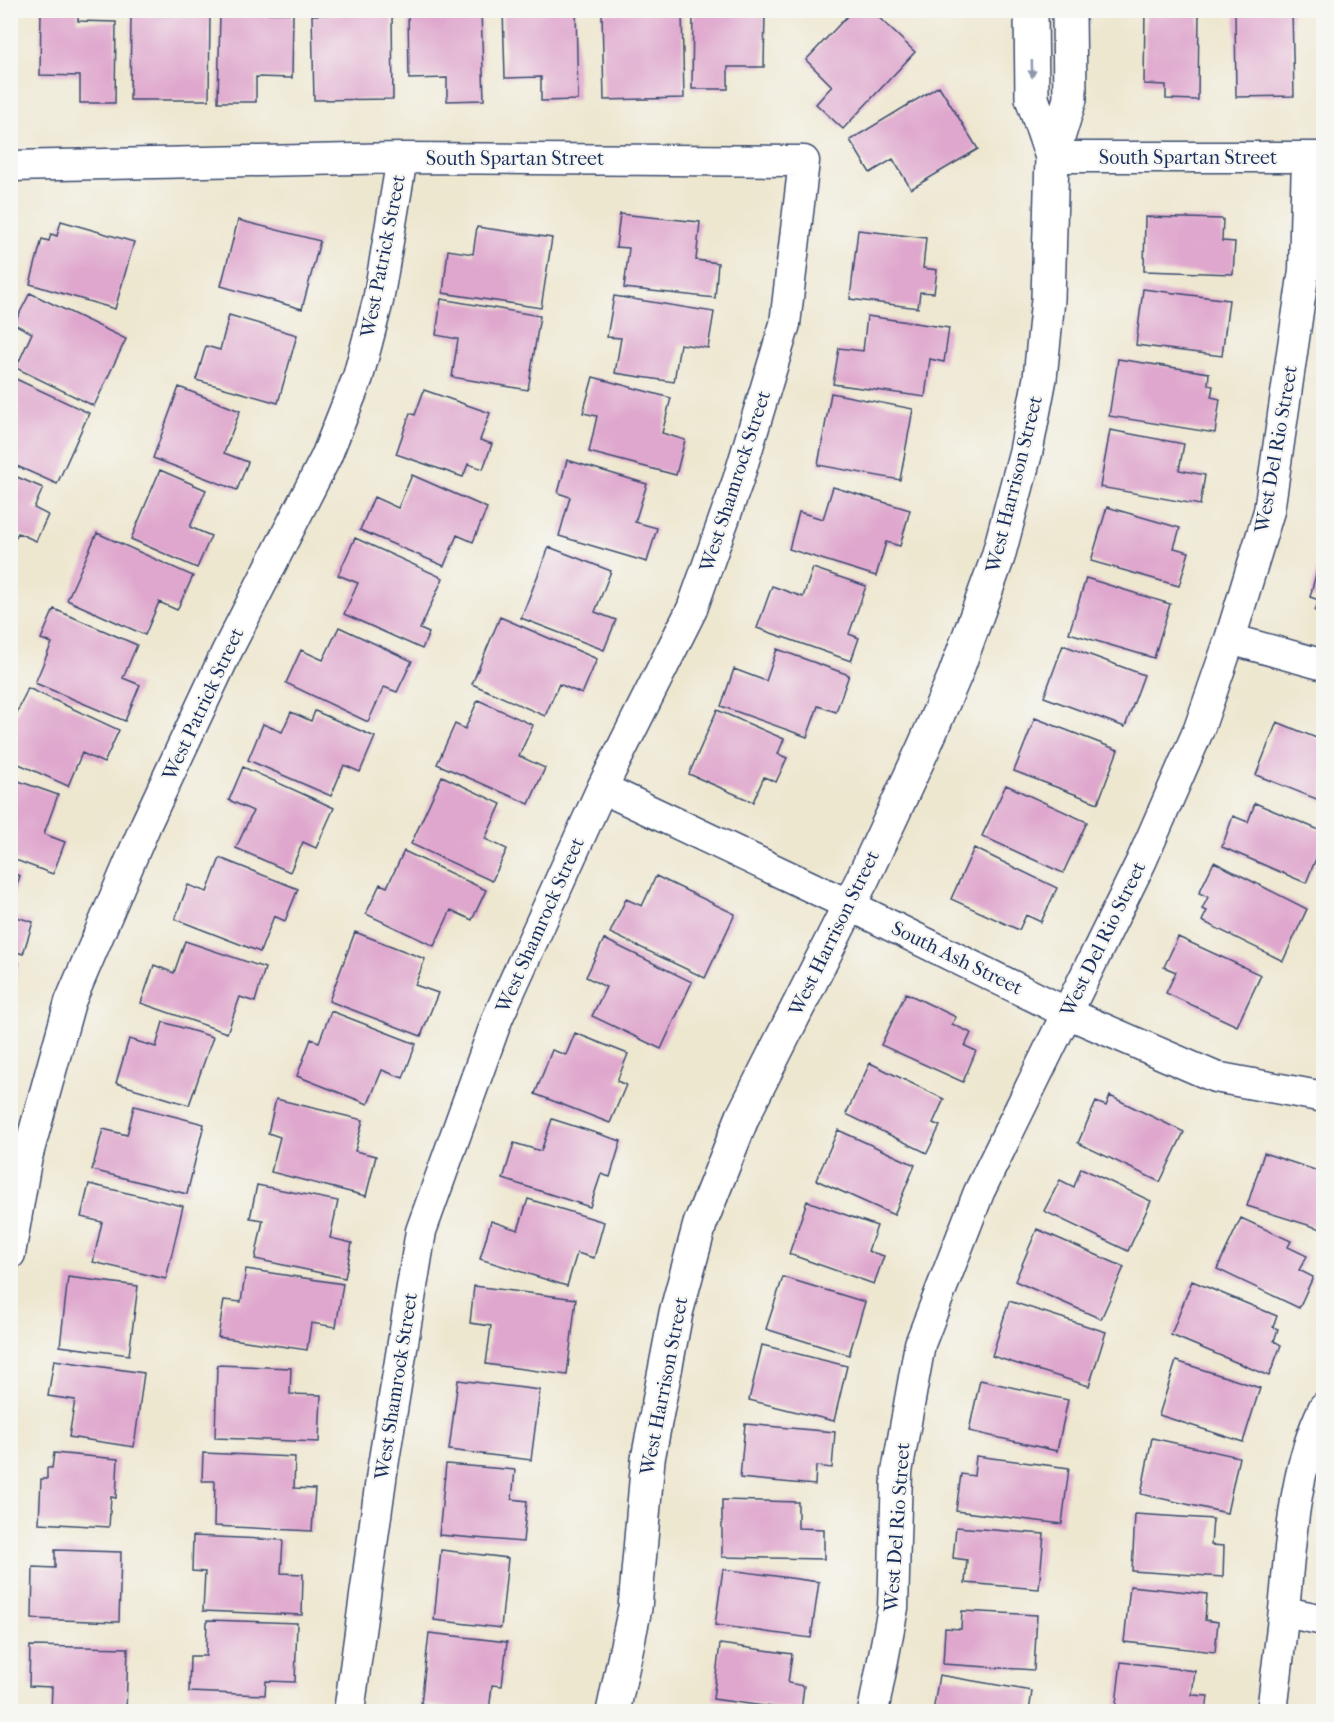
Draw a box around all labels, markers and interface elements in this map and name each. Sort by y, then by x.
one-way arrow [1027,59,1036,78]
street label: South Spartan Street [1099,146,1277,169]
street label: South Spartan Street [426,147,604,170]
street label: West Patrick Street [356,172,410,340]
street label: West Del Rio Street [1250,364,1302,535]
street label: West Shamrock Street [695,388,775,575]
street label: West Harrison Street [981,393,1047,576]
street label: West Patrick Street [157,624,248,785]
street label: West Shamrock Street [491,834,589,1017]
street label: West Harrison Street [784,847,884,1020]
street label: West Del Rio Street [1055,858,1150,1021]
street label: South Ash Street [888,916,1026,1000]
street label: West Shamrock Street [370,1291,422,1482]
street label: West Harrison Street [635,1295,693,1478]
street label: West Del Rio Street [880,1442,914,1613]

